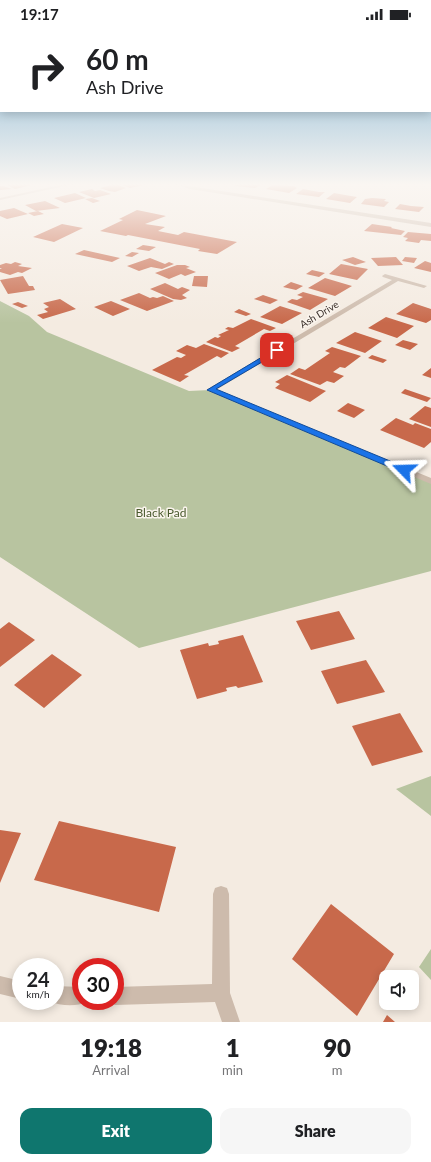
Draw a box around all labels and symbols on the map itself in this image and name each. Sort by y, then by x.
street label: Ash Drive [297,298,341,330]
pin [260,333,294,367]
position arrow [383,449,425,491]
park label: Black Pad [135,505,187,520]
speed limit sign: 30 [72,958,124,1010]

